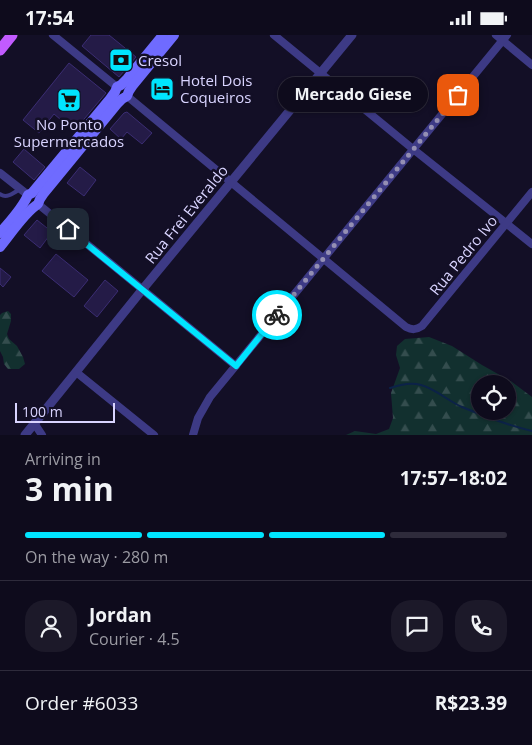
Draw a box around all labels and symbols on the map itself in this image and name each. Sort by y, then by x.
bank icon: Cresol [108,47,134,73]
place label: Cresol [138,50,182,70]
place label: Hotel Dois Coqueiros [180,70,252,107]
pin [437,74,479,116]
hotel icon: Hotel Dois Coqueiros [149,76,175,102]
callout: Mercado Giese [278,77,428,113]
supermarket icon: No Ponto Supermercados [56,87,82,113]
place label: No Ponto Supermercados [14,114,124,151]
street label: Rua Frei Everaldo [140,161,232,267]
pin [47,208,89,250]
street label: Rua Pedro Ivo [425,211,501,299]
courier [252,290,302,340]
scale bar [15,400,115,423]

